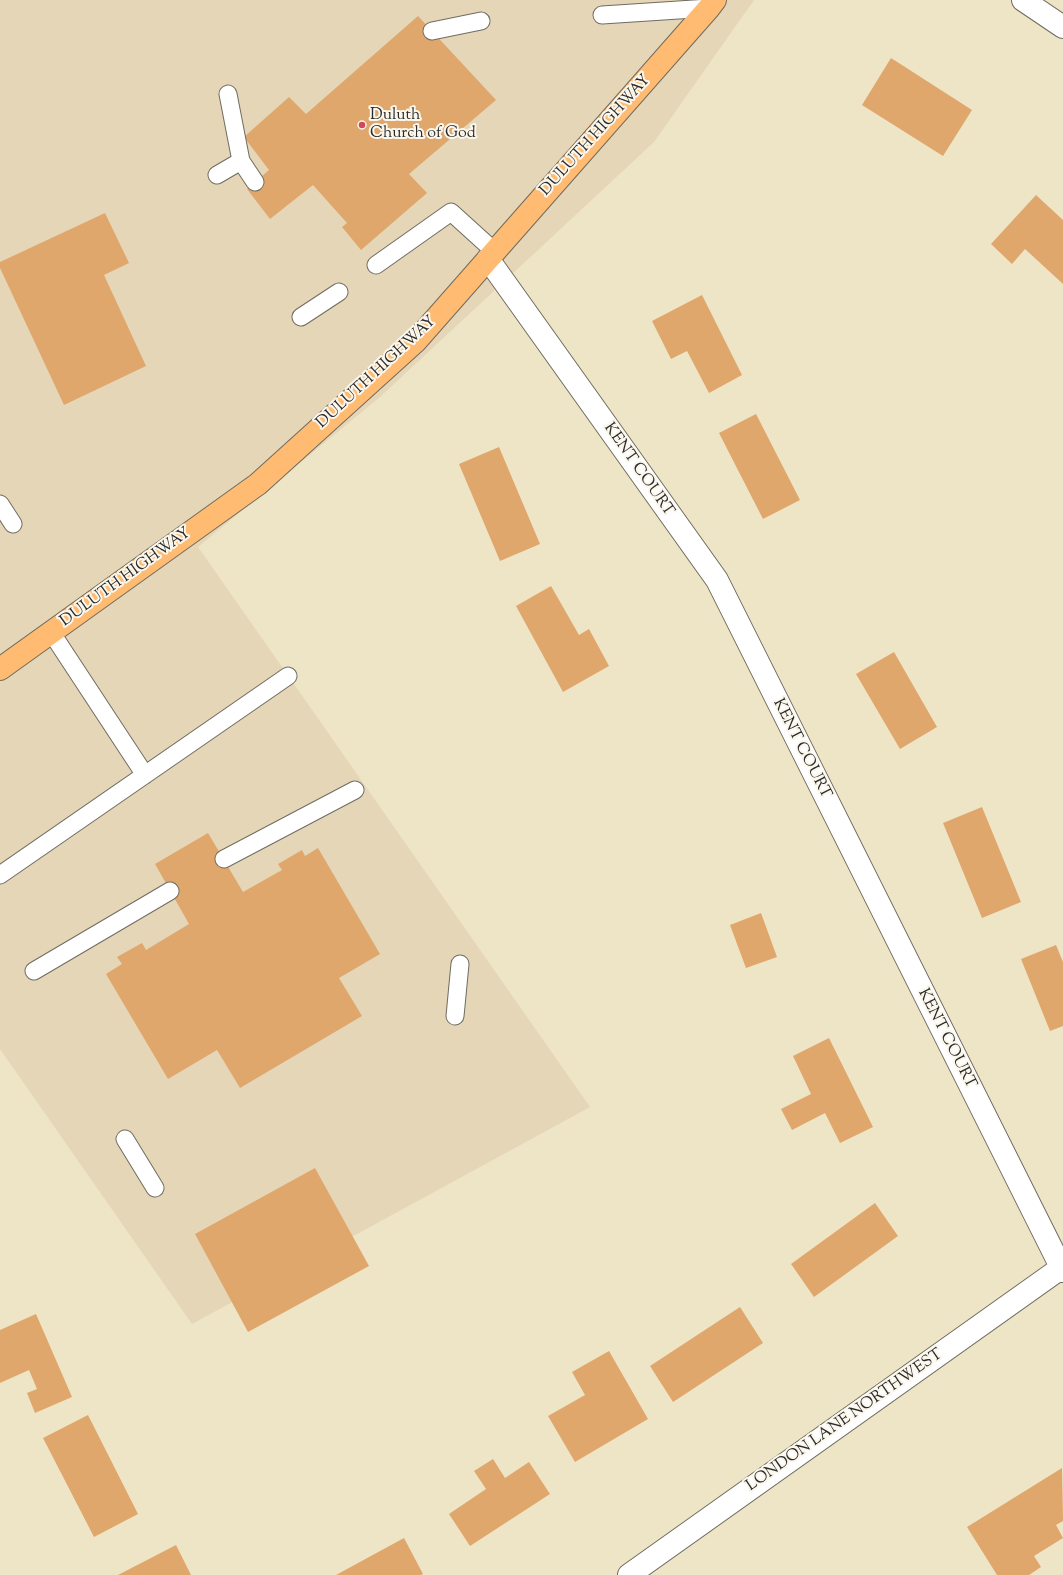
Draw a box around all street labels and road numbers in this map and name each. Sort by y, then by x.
street label: DULUTH HIGHWAY [537,71,655,201]
street label: DULUTH HIGHWAY [313,313,441,433]
street label: KENT COURT [599,420,677,520]
street label: DULUTH HIGHWAY [57,524,195,632]
street label: KENT COURT [768,696,834,802]
street label: KENT COURT [913,986,979,1092]
street label: LONDON LANE NORTHWEST [743,1346,947,1496]

